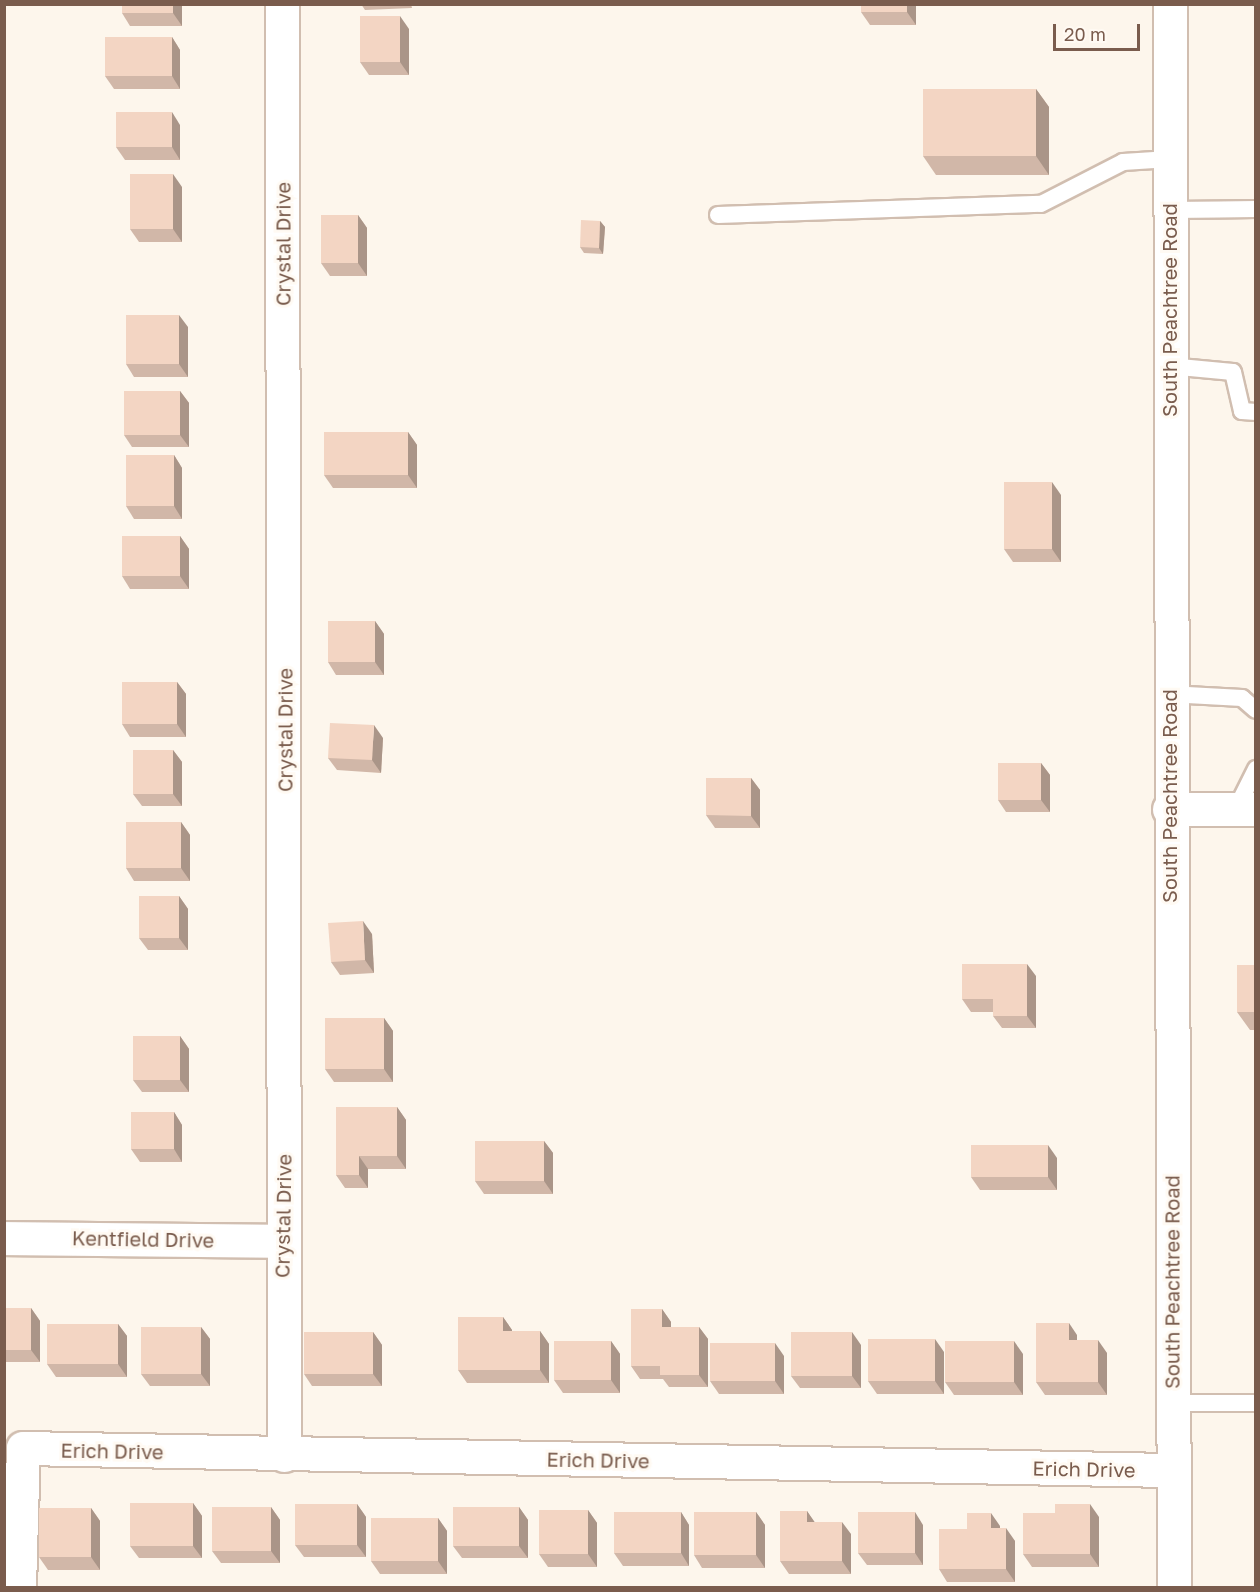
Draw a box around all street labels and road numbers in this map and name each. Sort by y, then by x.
street label: Crystal Drive [271,182,295,306]
street label: South Peachtree Road [1157,203,1181,417]
street label: Crystal Drive [273,668,297,792]
street label: South Peachtree Road [1157,689,1181,903]
street label: Crystal Drive [270,1154,296,1278]
street label: South Peachtree Road [1160,1175,1184,1389]
street label: Kentfield Drive [72,1226,214,1252]
street label: Erich Drive [60,1438,164,1464]
street label: Erich Drive [546,1447,650,1473]
street label: Erich Drive [1032,1456,1136,1482]

